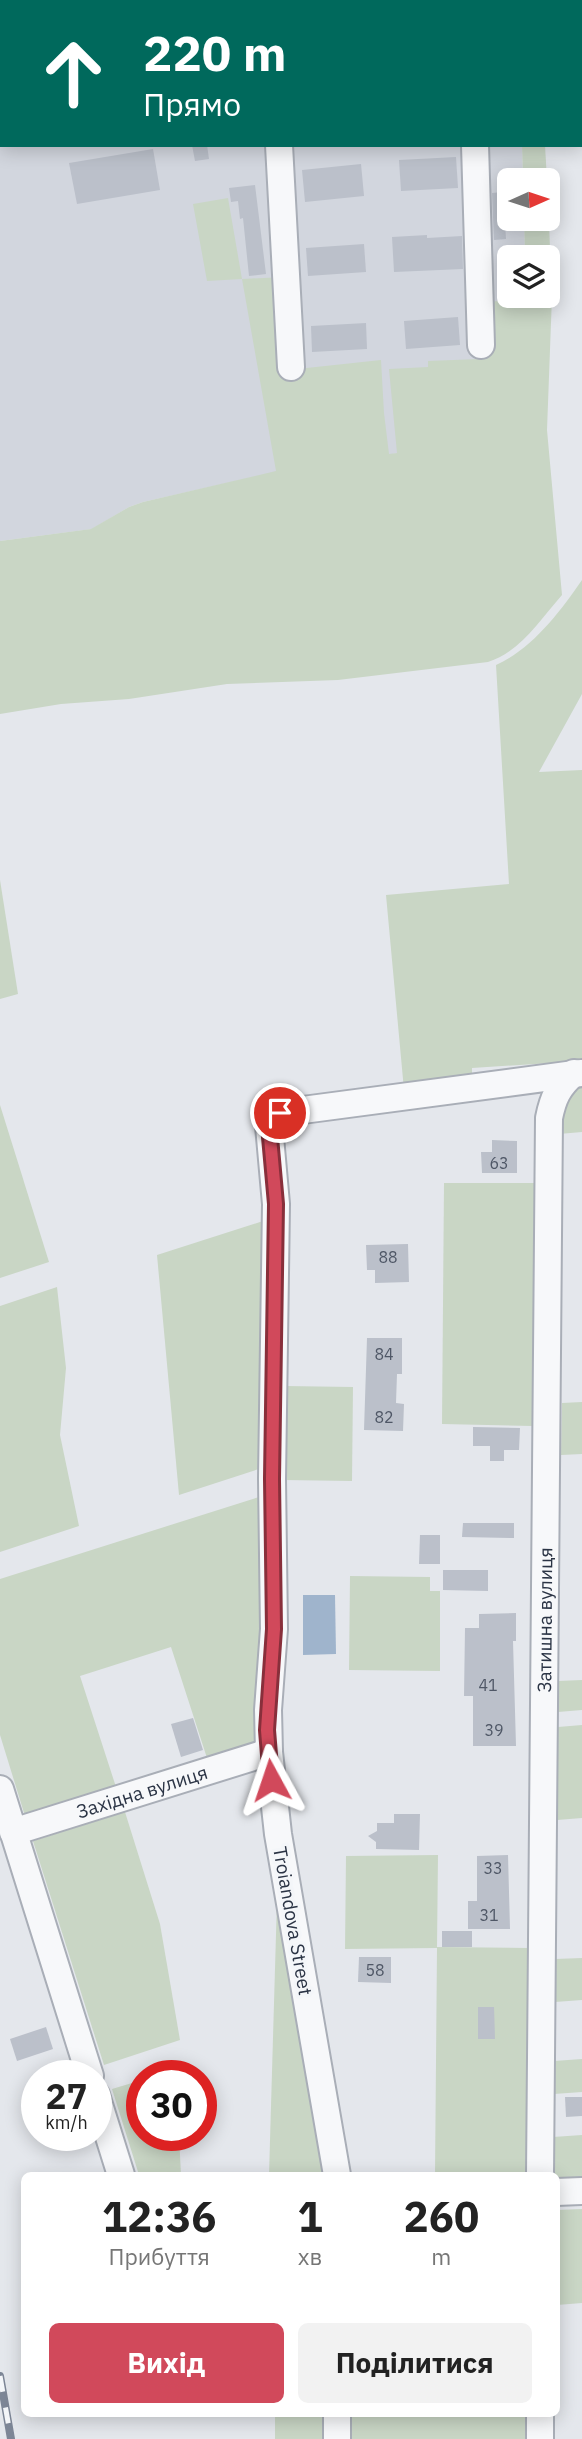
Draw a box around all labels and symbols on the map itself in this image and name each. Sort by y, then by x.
north arrow [497,168,560,231]
pin [250,1083,310,1143]
house number: 63 [489,1153,509,1173]
house number: 88 [378,1247,398,1267]
house number: 84 [374,1344,394,1364]
house number: 82 [374,1407,394,1427]
street label: Затишна вулиця [532,1547,557,1693]
house number: 41 [478,1675,498,1695]
house number: 39 [484,1720,504,1740]
position arrow [234,1743,308,1817]
street label: Західна вулиця [73,1760,210,1824]
street label: Troiandova Street [268,1845,318,1997]
house number: 33 [483,1858,503,1878]
house number: 31 [479,1905,499,1925]
house number: 58 [365,1960,385,1980]
speed limit sign: 30 [126,2060,217,2151]

